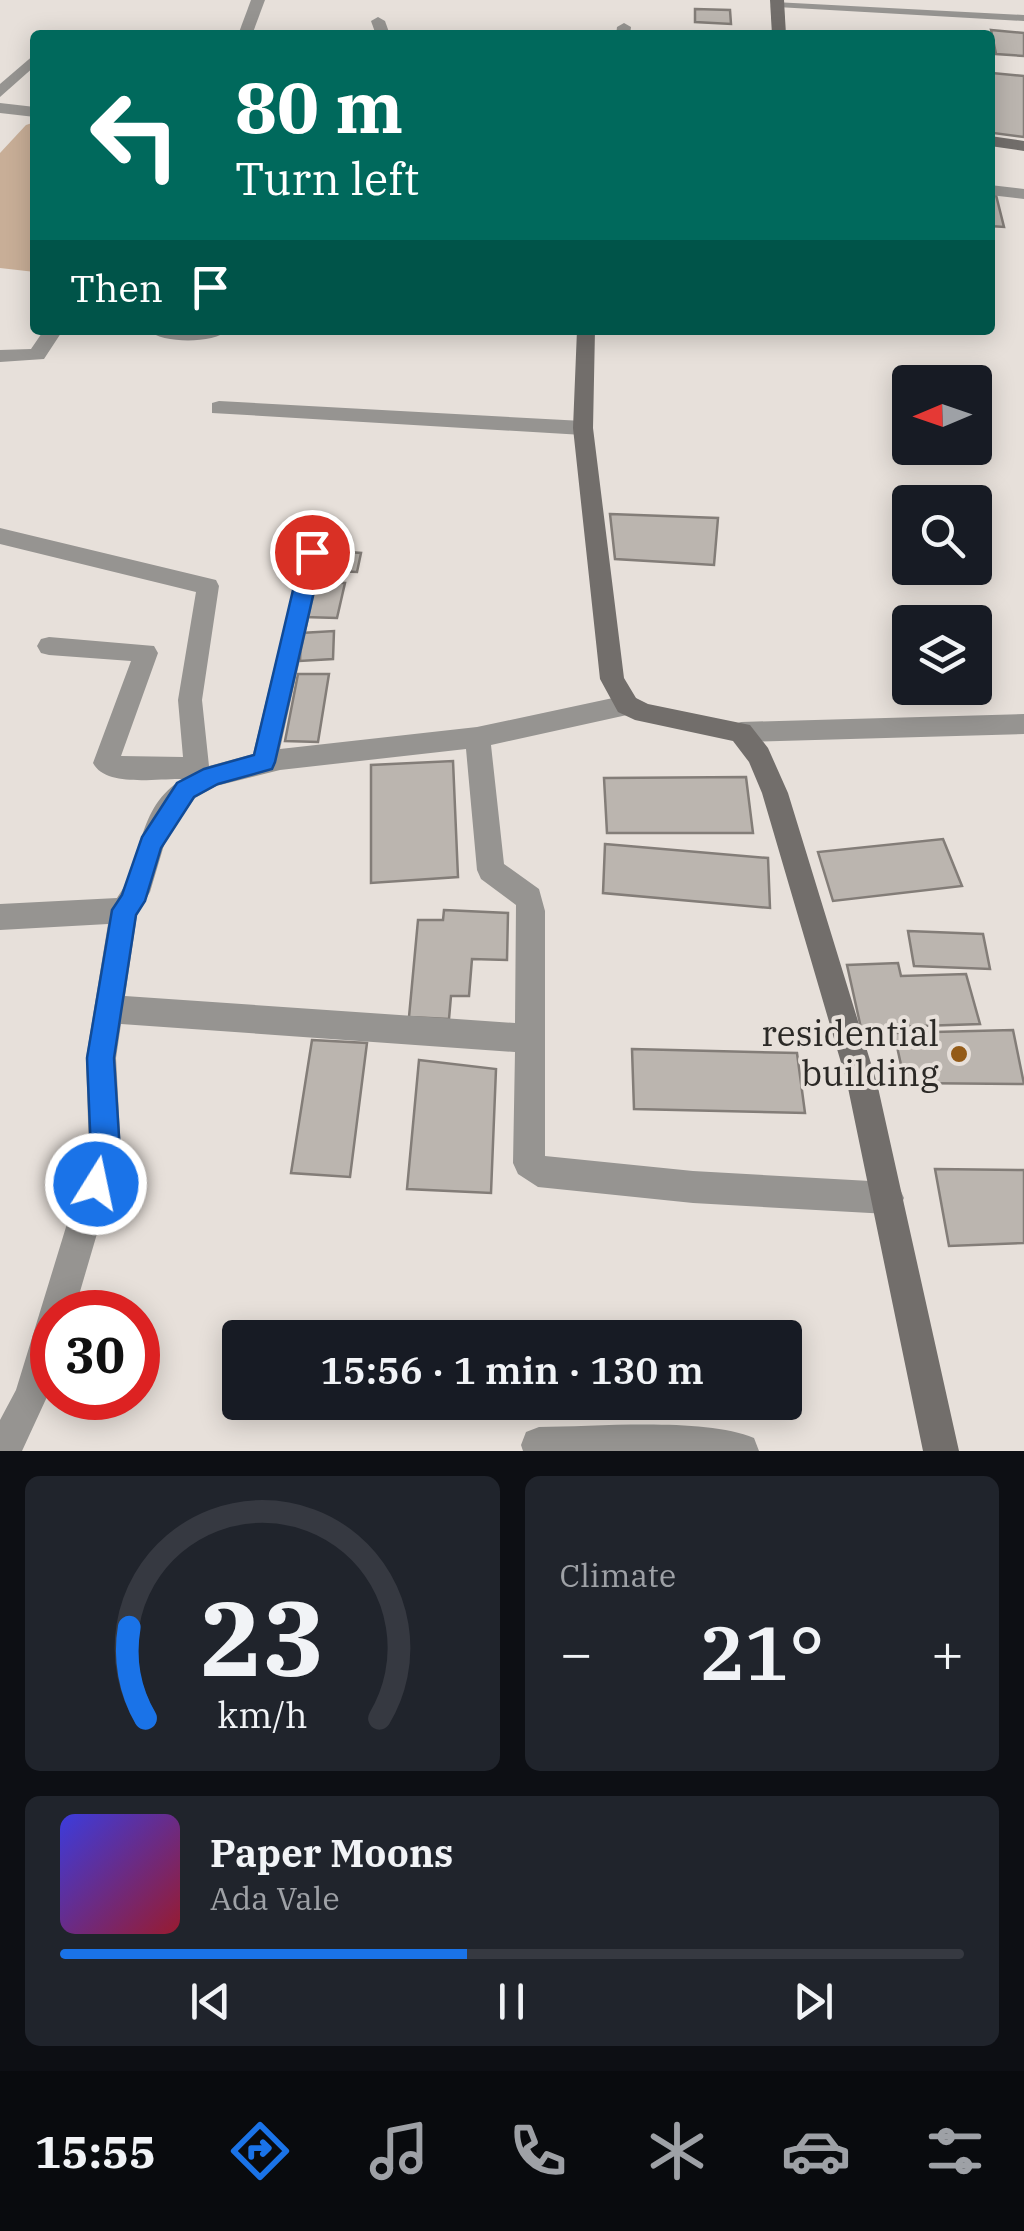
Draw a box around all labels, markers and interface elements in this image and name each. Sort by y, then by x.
text: 80 m [235,61,403,152]
icon: left [70,70,200,200]
text: Turn left [235,149,419,207]
icon: arrive [183,260,238,315]
text: Then [70,263,163,312]
north arrow [892,365,992,465]
map controls [892,365,992,705]
button: search [892,485,992,585]
pin [270,510,355,595]
icon: arrive [285,525,340,580]
button: layers [892,605,992,705]
place label: residential building [761,1010,939,1096]
marker: residential building [948,1043,970,1065]
position arrow [44,1132,148,1236]
speed limit sign: 30 [30,1290,160,1420]
text: 15:56 · 1 min · 130 m [320,1345,704,1394]
text: Climate [560,1554,676,1596]
text: 23 [200,1569,325,1705]
text: 21° [699,1603,824,1701]
text: − [560,1617,593,1688]
text: + [931,1617,964,1688]
text: km/h [217,1691,307,1738]
text: Paper Moons [210,1828,453,1877]
text: Ada Vale [210,1877,340,1919]
icon: previous [183,1974,238,2029]
icon: pause [484,1974,539,2029]
icon: next [786,1974,841,2029]
icon: directions [225,2116,295,2186]
icon: music [364,2116,434,2186]
icon: phone [503,2116,573,2186]
icon: climate [642,2116,712,2186]
icon: car [781,2116,851,2186]
icon: filters [920,2116,990,2186]
text: 15:55 [34,2122,156,2180]

